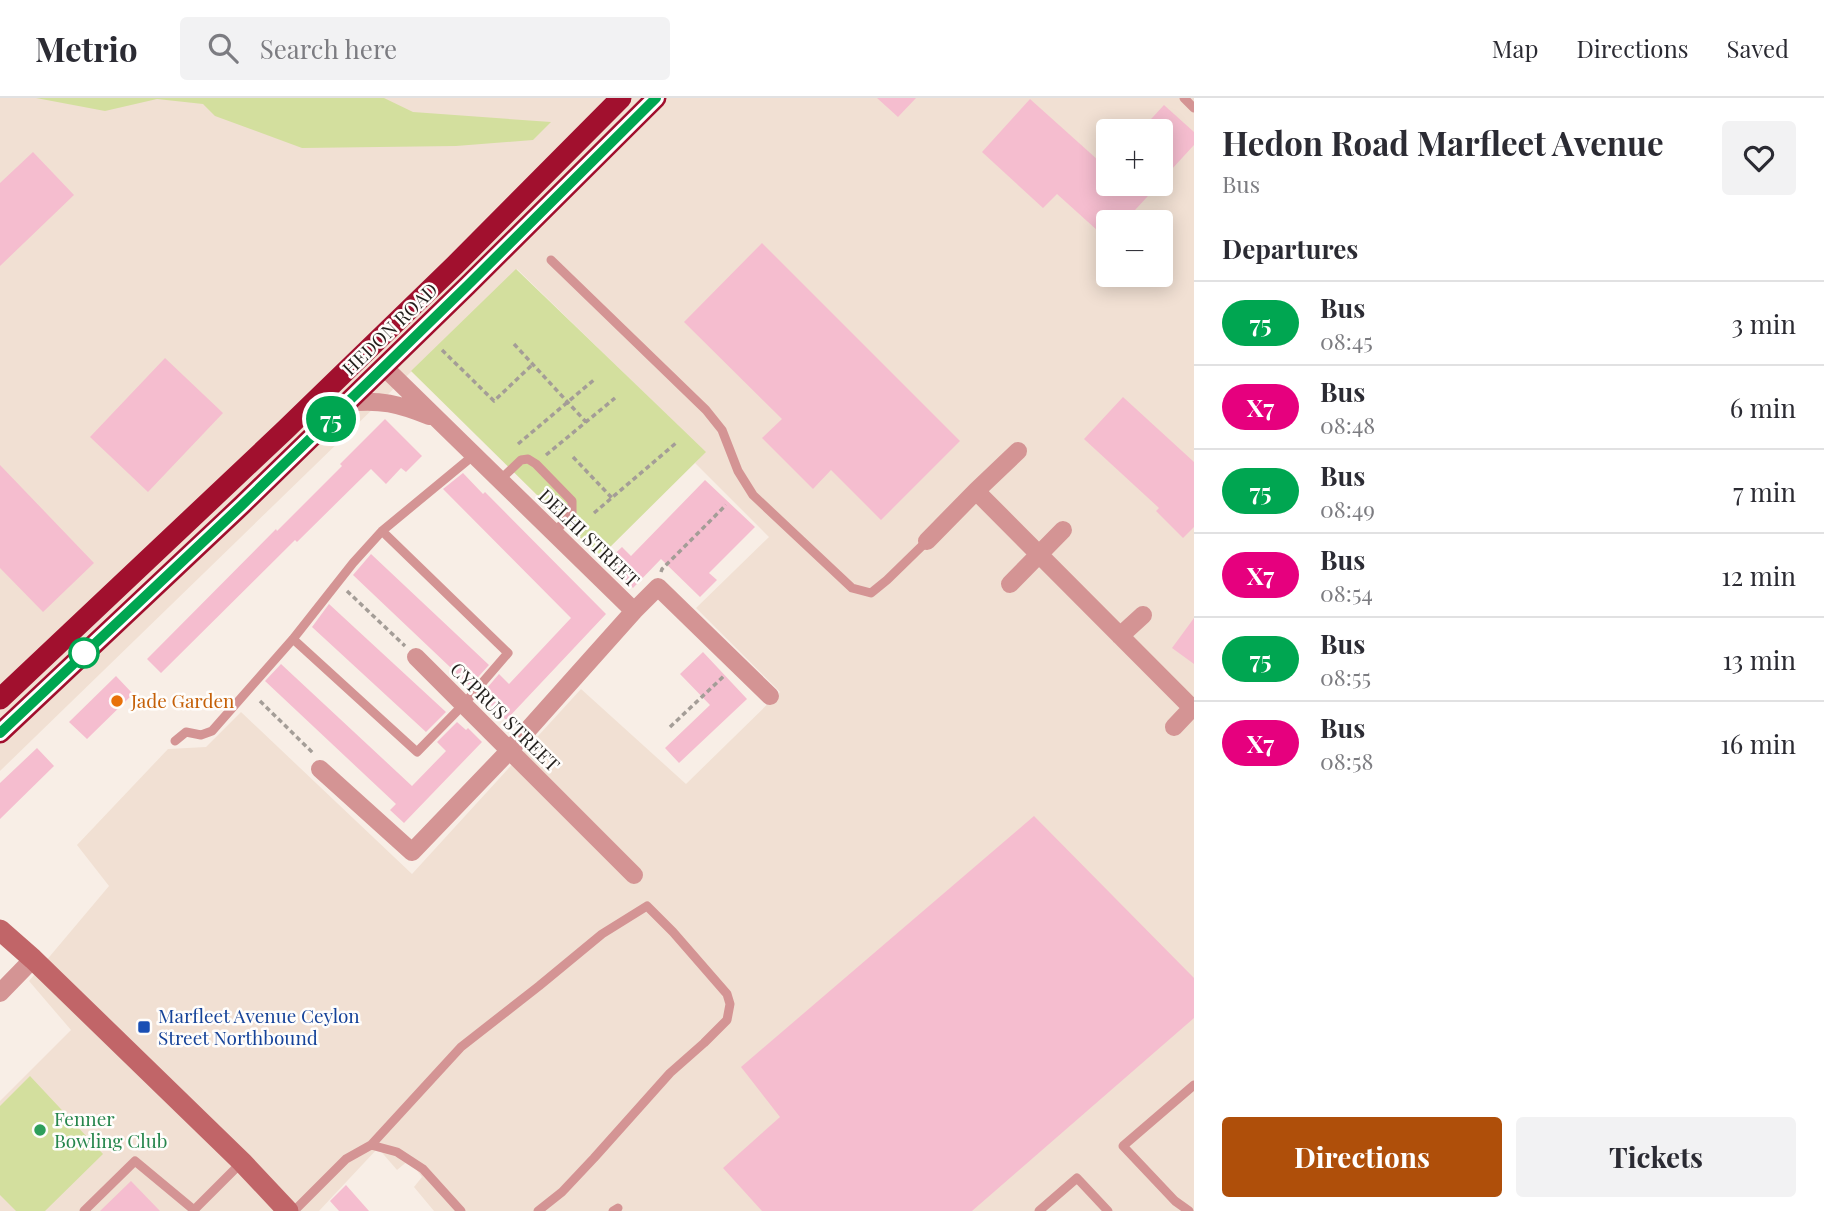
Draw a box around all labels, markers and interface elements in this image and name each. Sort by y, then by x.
search box [180,17,670,80]
text: Metrio [35,26,138,70]
icon: search [204,29,242,67]
text: Search here [260,31,397,66]
text: Map [1492,32,1538,64]
text: Directions [1576,32,1689,64]
text: Saved [1727,32,1789,64]
map controls [1096,119,1173,287]
button: + [1096,119,1173,196]
text: Hedon Road Marfleet Avenue [1222,120,1664,164]
button: heart [1722,121,1796,195]
text: Bus [1222,168,1260,199]
button: − [1096,210,1173,287]
text: Departures [1222,231,1358,266]
street label: HEDON ROAD [336,276,443,380]
text: Bus [1320,290,1365,325]
text: 3 min [1732,306,1796,341]
text: 75 [1250,307,1271,339]
text: 08:45 [1320,325,1373,356]
text: Bus [1320,374,1365,409]
text: 6 min [1730,390,1796,425]
text: X7 [1247,391,1274,423]
line badge: 75 [300,396,362,442]
text: 75 [320,403,342,435]
text: 08:48 [1320,409,1375,440]
text: Bus [1320,458,1365,493]
text: 7 min [1733,474,1796,509]
text: 75 [1250,475,1271,507]
street label: DELHI STREET [533,482,646,592]
text: 08:49 [1320,493,1375,524]
text: Bus [1320,542,1365,577]
text: 12 min [1721,558,1796,593]
text: X7 [1247,559,1274,591]
text: 08:54 [1320,577,1373,608]
text: Bus [1320,626,1365,661]
unlabelled marker [69,638,99,668]
text: 13 min [1722,642,1796,677]
text: 75 [1250,643,1271,675]
street label: CYPRUS STREET [445,656,566,777]
text: 08:55 [1320,661,1371,692]
place label: Jade Garden [130,687,235,713]
marker: Jade Garden [109,693,125,709]
text: Bus [1320,710,1365,745]
text: 16 min [1720,726,1796,761]
text: X7 [1247,727,1274,759]
text: 08:58 [1320,745,1373,776]
place label: Marfleet Avenue Ceylon Street Northbound [158,1002,360,1050]
marker: Marfleet Avenue Ceylon Street Northbound [136,1019,152,1035]
place label: Fenner Bowling Club [54,1105,167,1153]
button: Directions [1222,1117,1502,1197]
button: Tickets [1516,1117,1796,1197]
marker: Fenner Bowling Club [32,1122,48,1138]

